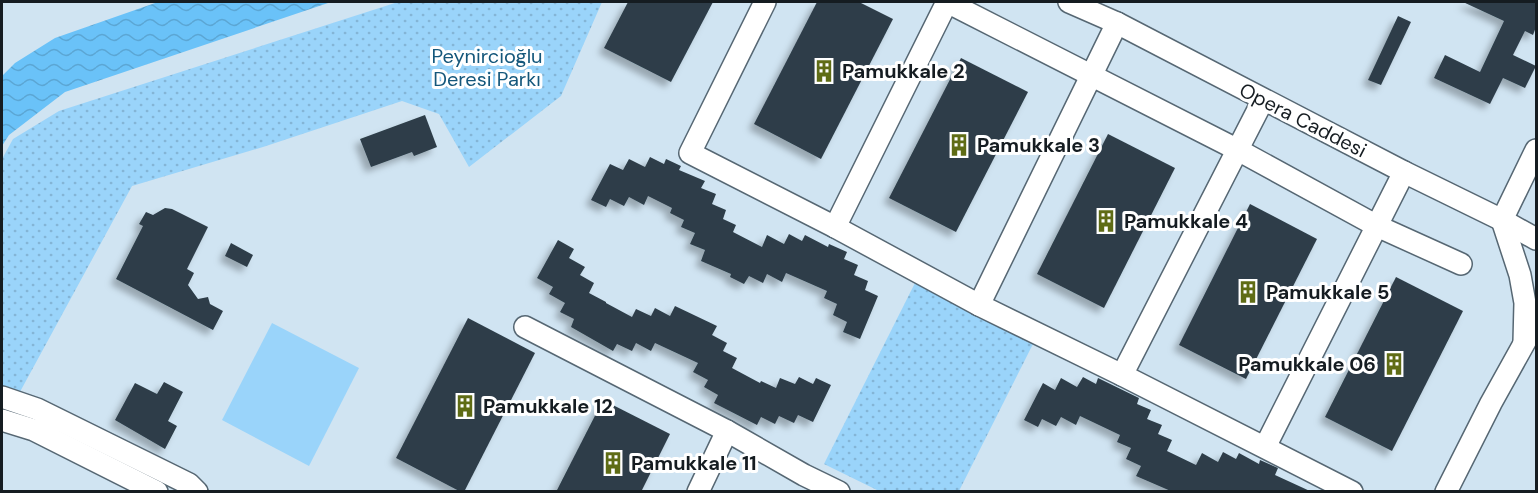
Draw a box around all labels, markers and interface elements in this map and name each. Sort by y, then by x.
park label: Peynircioğlu Deresi Parkı [431,43,543,92]
building icon: Pamukkale 2 [811,58,837,84]
place label: Pamukkale 2 [842,58,965,84]
street label: Opera Caddesi [1235,77,1371,163]
building icon: Pamukkale 3 [946,132,972,158]
place label: Pamukkale 3 [977,132,1100,158]
building icon: Pamukkale 4 [1093,208,1119,234]
place label: Pamukkale 4 [1124,208,1248,234]
building icon: Pamukkale 5 [1235,279,1261,305]
place label: Pamukkale 5 [1266,279,1389,305]
place label: Pamukkale 06 [1238,351,1376,377]
building icon: Pamukkale 06 [1381,351,1407,377]
building icon: Pamukkale 12 [452,393,478,419]
place label: Pamukkale 12 [483,393,613,419]
building icon: Pamukkale 11 [600,450,626,476]
place label: Pamukkale 11 [631,450,757,476]

